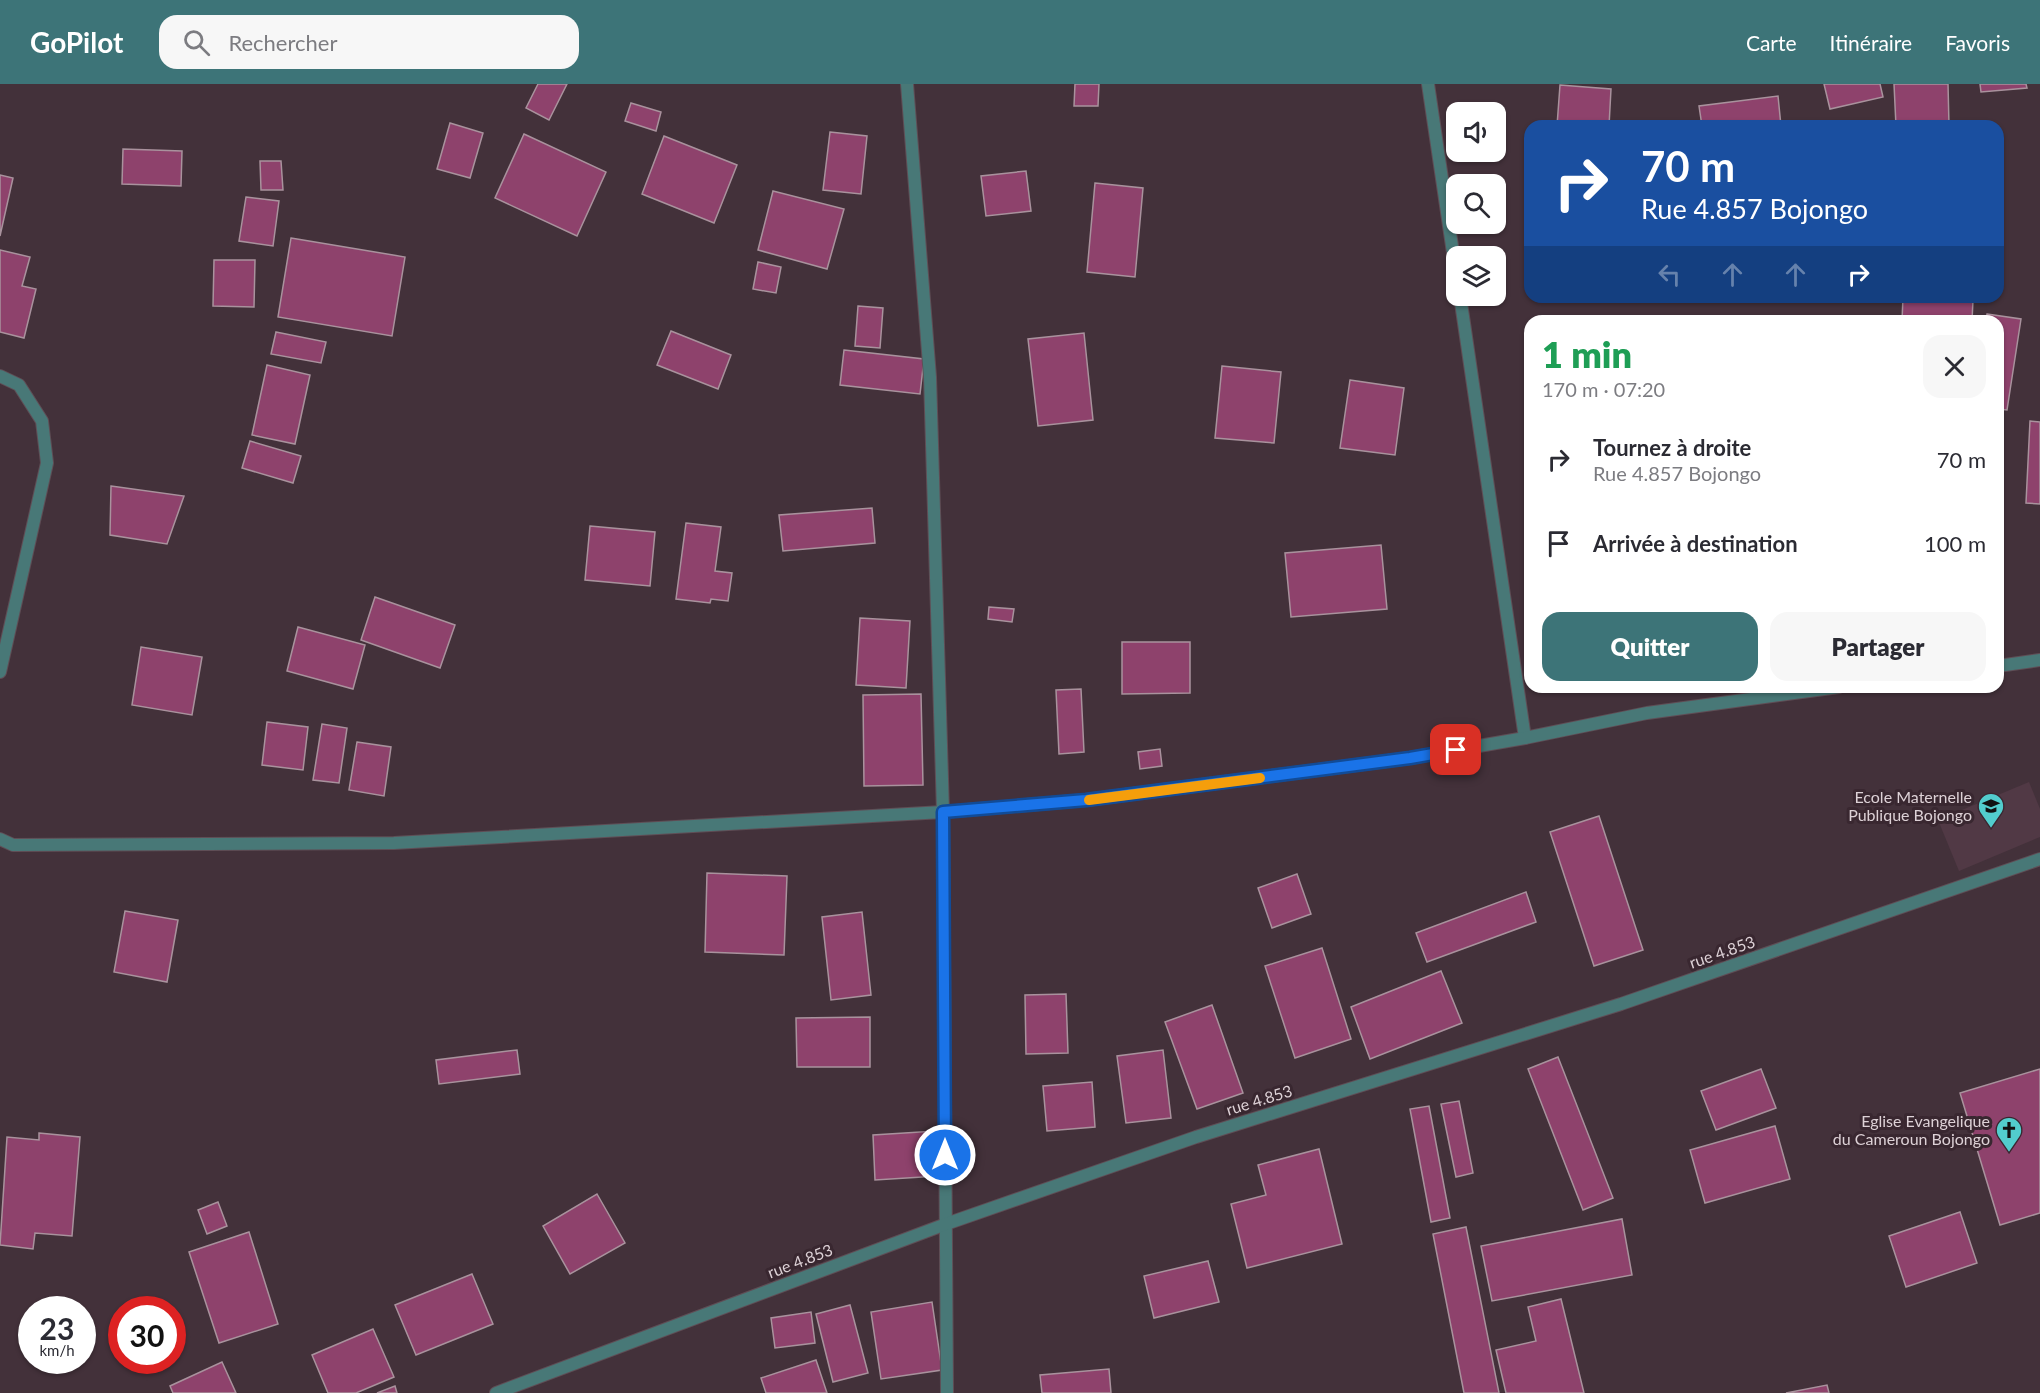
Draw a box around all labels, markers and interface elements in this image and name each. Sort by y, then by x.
search box [159,15,579,69]
text: GoPilot [30,25,123,59]
icon: search [180,26,213,59]
text: Rechercher [228,29,337,56]
text: Carte [1746,30,1797,55]
text: Itinéraire [1830,30,1912,55]
text: Favoris [1945,30,2010,55]
map controls [1446,102,1506,306]
button: sound [1446,102,1506,162]
text: 70 m [1641,141,1735,191]
icon: right [1542,144,1620,222]
button: search [1446,174,1506,234]
text: Rue 4.857 Bojongo [1641,192,1868,225]
button: layers [1446,246,1506,306]
icon: left [1653,258,1686,291]
icon: ahead [1716,258,1749,291]
icon: ahead [1779,258,1812,291]
icon: right [1842,258,1875,291]
text: 1 min [1542,332,1632,376]
button: close [1923,335,1986,398]
text: 170 m · 07:20 [1542,377,1665,401]
text: Tournez à droite [1593,434,1751,461]
icon: right [1542,443,1575,476]
text: 70 m [1937,446,1986,473]
text: Rue 4.857 Bojongo [1593,461,1761,485]
icon: arrive [1542,527,1575,560]
text: Arrivée à destination [1593,530,1798,557]
text: 100 m [1924,530,1986,557]
button: Quitter [1542,612,1758,681]
button: Partager [1770,612,1986,681]
pin [1430,724,1481,775]
icon: arrive [1439,733,1472,766]
place label: Ecole Maternelle Publique Bojongo [1848,787,1972,824]
school or university icon: Ecole Maternelle Publique Bojongo [1976,791,2006,829]
street label: rue 4.853 [1687,931,1757,972]
street label: rue 4.853 [1223,1080,1294,1119]
place label: Eglise Evangelique du Cameroun Bojongo [1833,1111,1990,1148]
church icon: Eglise Evangelique du Cameroun Bojongo [1994,1115,2024,1153]
position arrow [913,1123,977,1187]
street label: rue 4.853 [765,1239,835,1282]
speed limit sign: 30 [108,1296,186,1374]
text: 23 [40,1310,74,1346]
text: km/h [39,1341,75,1359]

